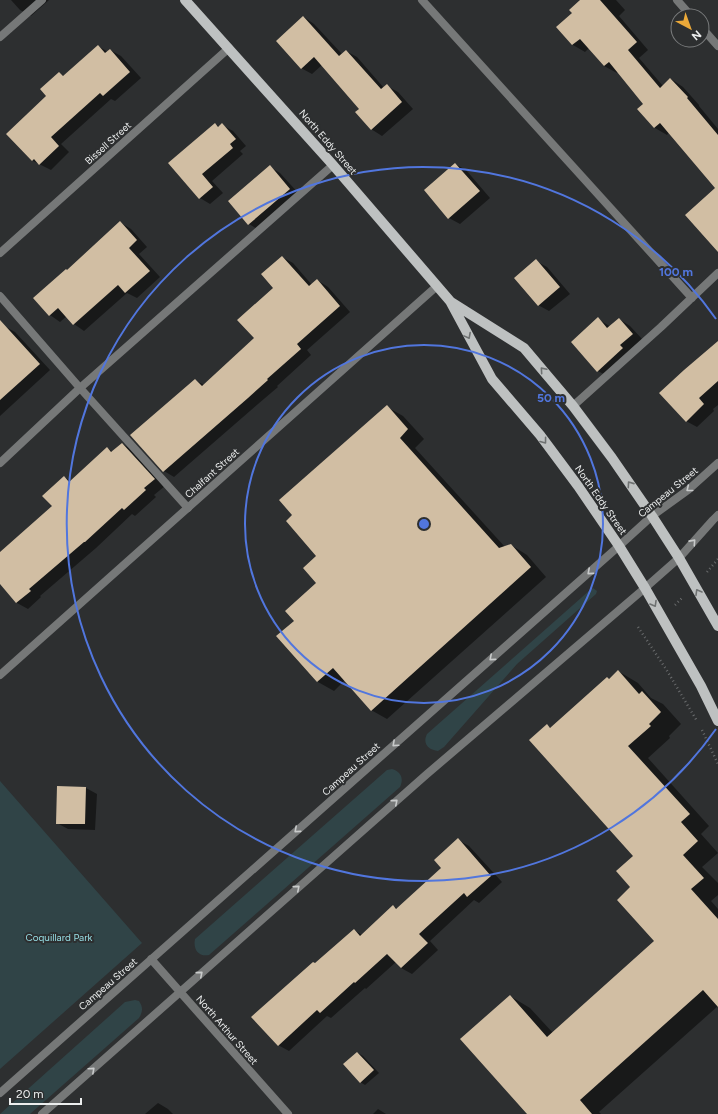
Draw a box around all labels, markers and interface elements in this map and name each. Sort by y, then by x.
north arrow [670,8,710,48]
text: N [689,27,704,43]
street label: North Eddy Street [296,107,360,177]
street label: Bissell Street [82,119,134,167]
text: 100 m [659,265,693,279]
one-way arrow [464,332,471,339]
one-way arrow [540,367,547,375]
text: 50 m [537,391,565,405]
one-way arrow [539,437,546,444]
street label: Chalfant Street [182,445,242,501]
street label: North Eddy Street [572,463,630,538]
street label: Campeau Street [635,464,701,520]
one-way arrow [627,481,635,488]
one-way arrow [686,484,693,491]
centre of rings [417,517,431,531]
one-way arrow [689,539,696,547]
one-way arrow [587,567,594,574]
one-way arrow [696,589,703,596]
one-way arrow [649,600,656,607]
one-way arrow [489,653,497,661]
street label: Campeau Street [319,739,383,798]
one-way arrow [392,739,399,746]
one-way arrow [390,800,398,807]
one-way arrow [295,826,302,833]
one-way arrow [293,886,300,893]
park label: Coquillard Park [26,931,93,944]
street label: Campeau Street [76,955,140,1013]
one-way arrow [195,972,202,979]
street label: North Arthur Street [193,993,261,1068]
one-way arrow [87,1067,95,1074]
scale bar [10,1080,81,1106]
text: 20 m [16,1087,44,1101]

